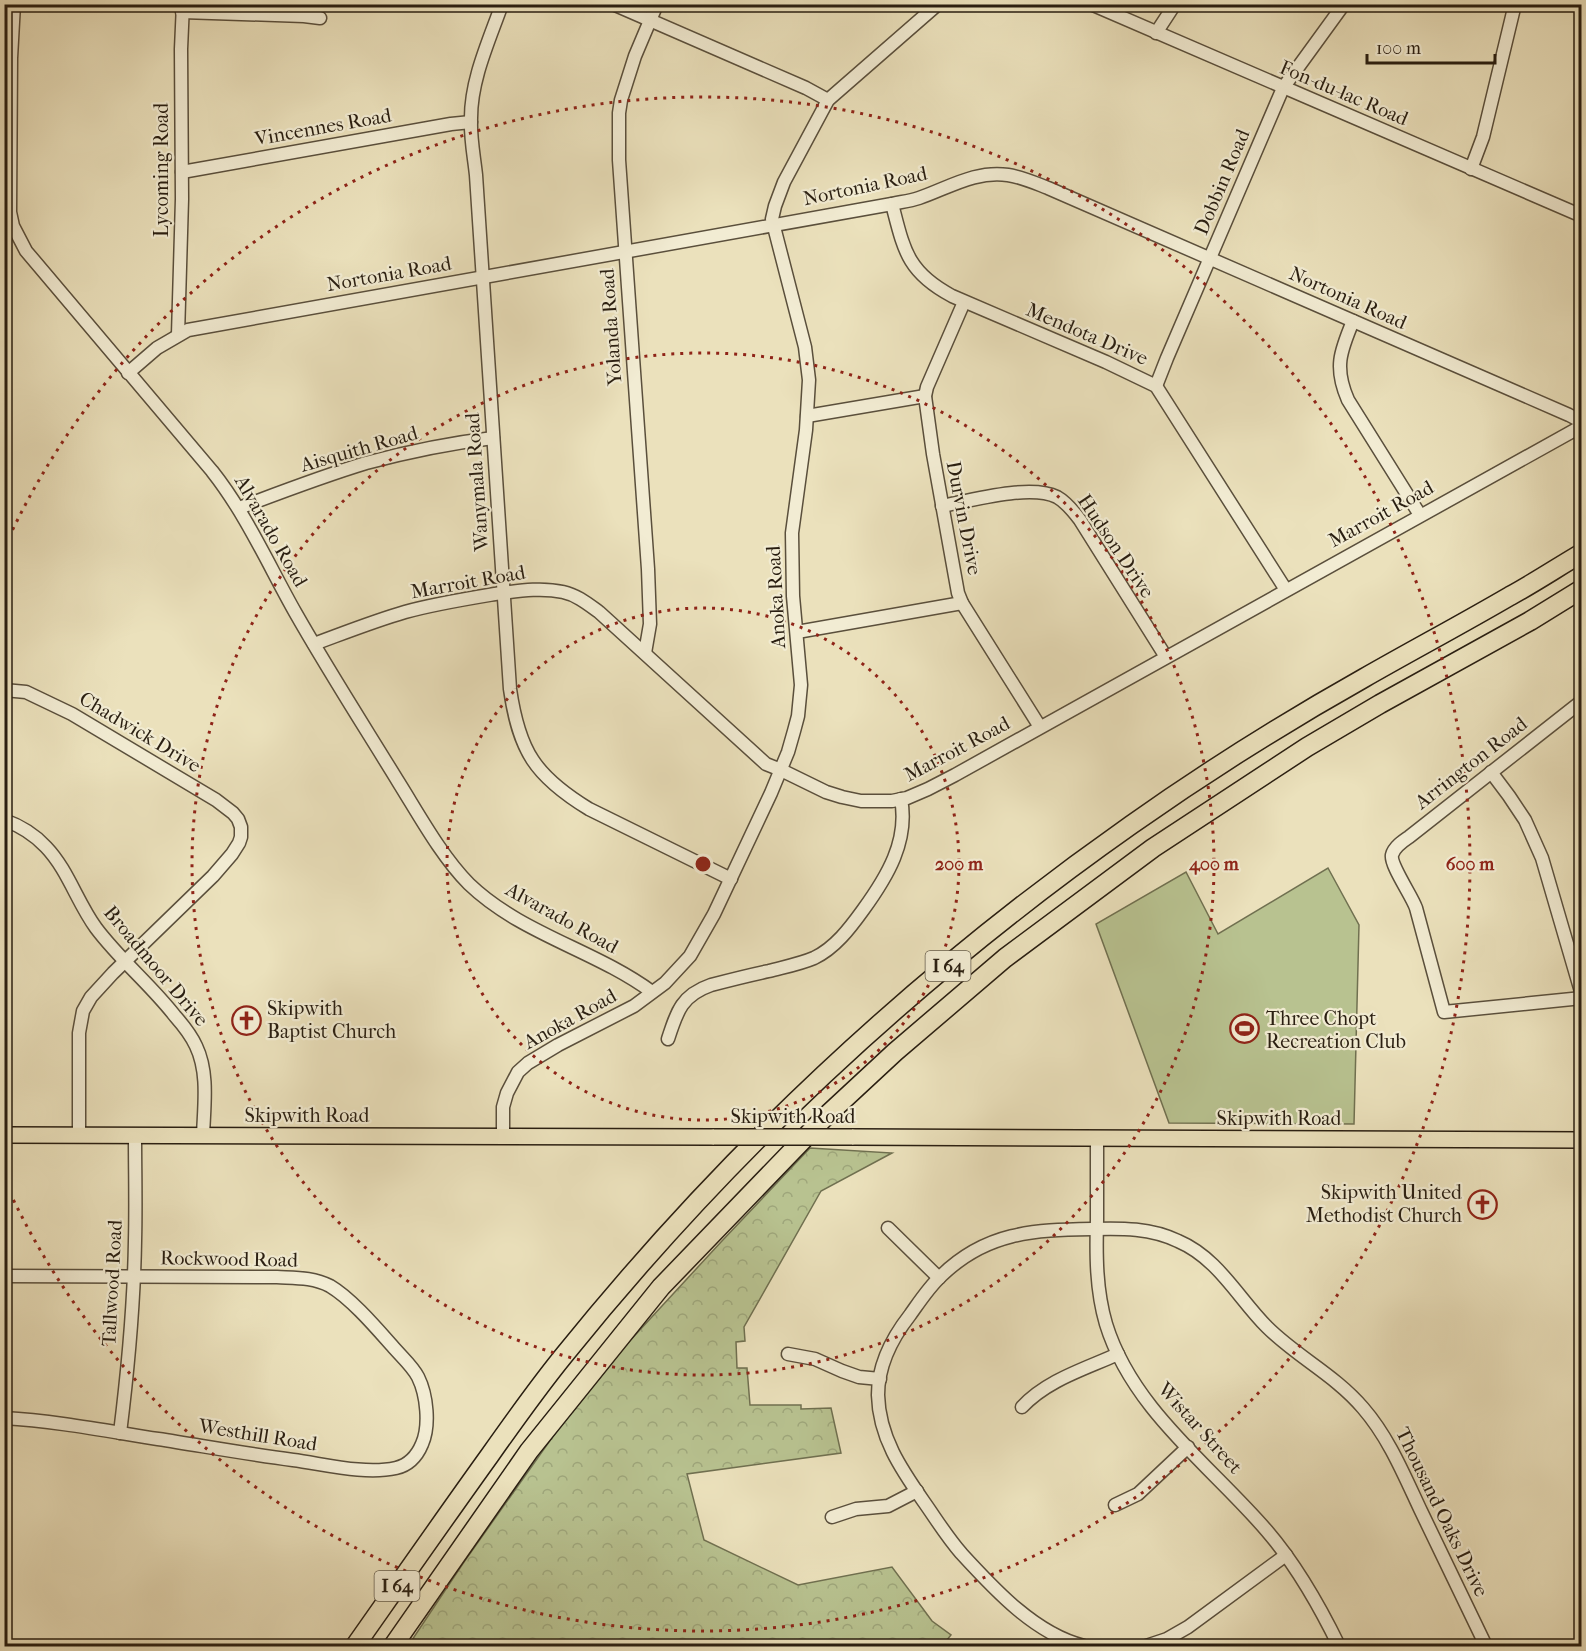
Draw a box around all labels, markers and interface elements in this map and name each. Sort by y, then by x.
scale bar [1367,27,1494,65]
text: 100 m [1376,38,1421,59]
street label: Fon-du-lac Road [1276,56,1413,131]
street label: Lycoming Road [150,102,173,237]
street label: Vincennes Road [252,103,394,151]
street label: Dobbin Road [1189,125,1255,238]
street label: Nortonia Road [801,161,930,210]
street label: Nortonia Road [325,252,454,296]
street label: Nortonia Road [1286,262,1411,335]
street label: Yolanda Road [595,267,627,387]
street label: Mendota Drive [1023,298,1151,370]
street label: Wanymala Road [461,411,493,553]
street label: Aisquith Road [297,421,421,477]
street label: Durvin Drive [942,459,986,577]
street label: Alvarado Road [229,470,313,592]
street label: Marroit Road [1325,475,1438,552]
street label: Hudson Drive [1073,490,1159,602]
street label: Anoka Road [762,544,790,650]
street label: Marroit Road [409,560,528,603]
street label: Chadwick Drive [75,687,205,777]
street label: Marroit Road [900,711,1015,786]
street label: Arrington Road [1410,711,1533,815]
centre of rings [693,854,713,874]
text: 200 m [935,854,984,875]
text: 400 m [1188,854,1240,875]
text: 600 m [1446,854,1495,875]
street label: Alvarado Road [501,877,623,959]
street label: Broadmoor Drive [99,901,213,1031]
road number: I 64 [926,951,970,981]
street label: Anoka Road [519,983,621,1054]
place label: Skipwith Baptist Church [267,997,397,1043]
church icon: Skipwith Baptist Church [230,1004,262,1036]
place label: Three Chopt Recreation Club [1266,1007,1406,1053]
sports icon: Three Chopt Recreation Club [1229,1013,1261,1045]
street label: Skipwith Road [245,1104,371,1127]
street label: Skipwith Road [731,1105,857,1128]
street label: Skipwith Road [1217,1107,1343,1130]
place label: Skipwith United Methodist Church [1306,1181,1463,1227]
church icon: Skipwith United Methodist Church [1467,1188,1499,1220]
street label: Tallwood Road [97,1218,127,1347]
street label: Rockwood Road [160,1246,299,1272]
street label: Wistar Street [1152,1377,1247,1478]
street label: Westhill Road [196,1414,320,1456]
street label: Thousand Oaks Drive [1391,1424,1493,1600]
road number: I 64 [374,1571,420,1601]

